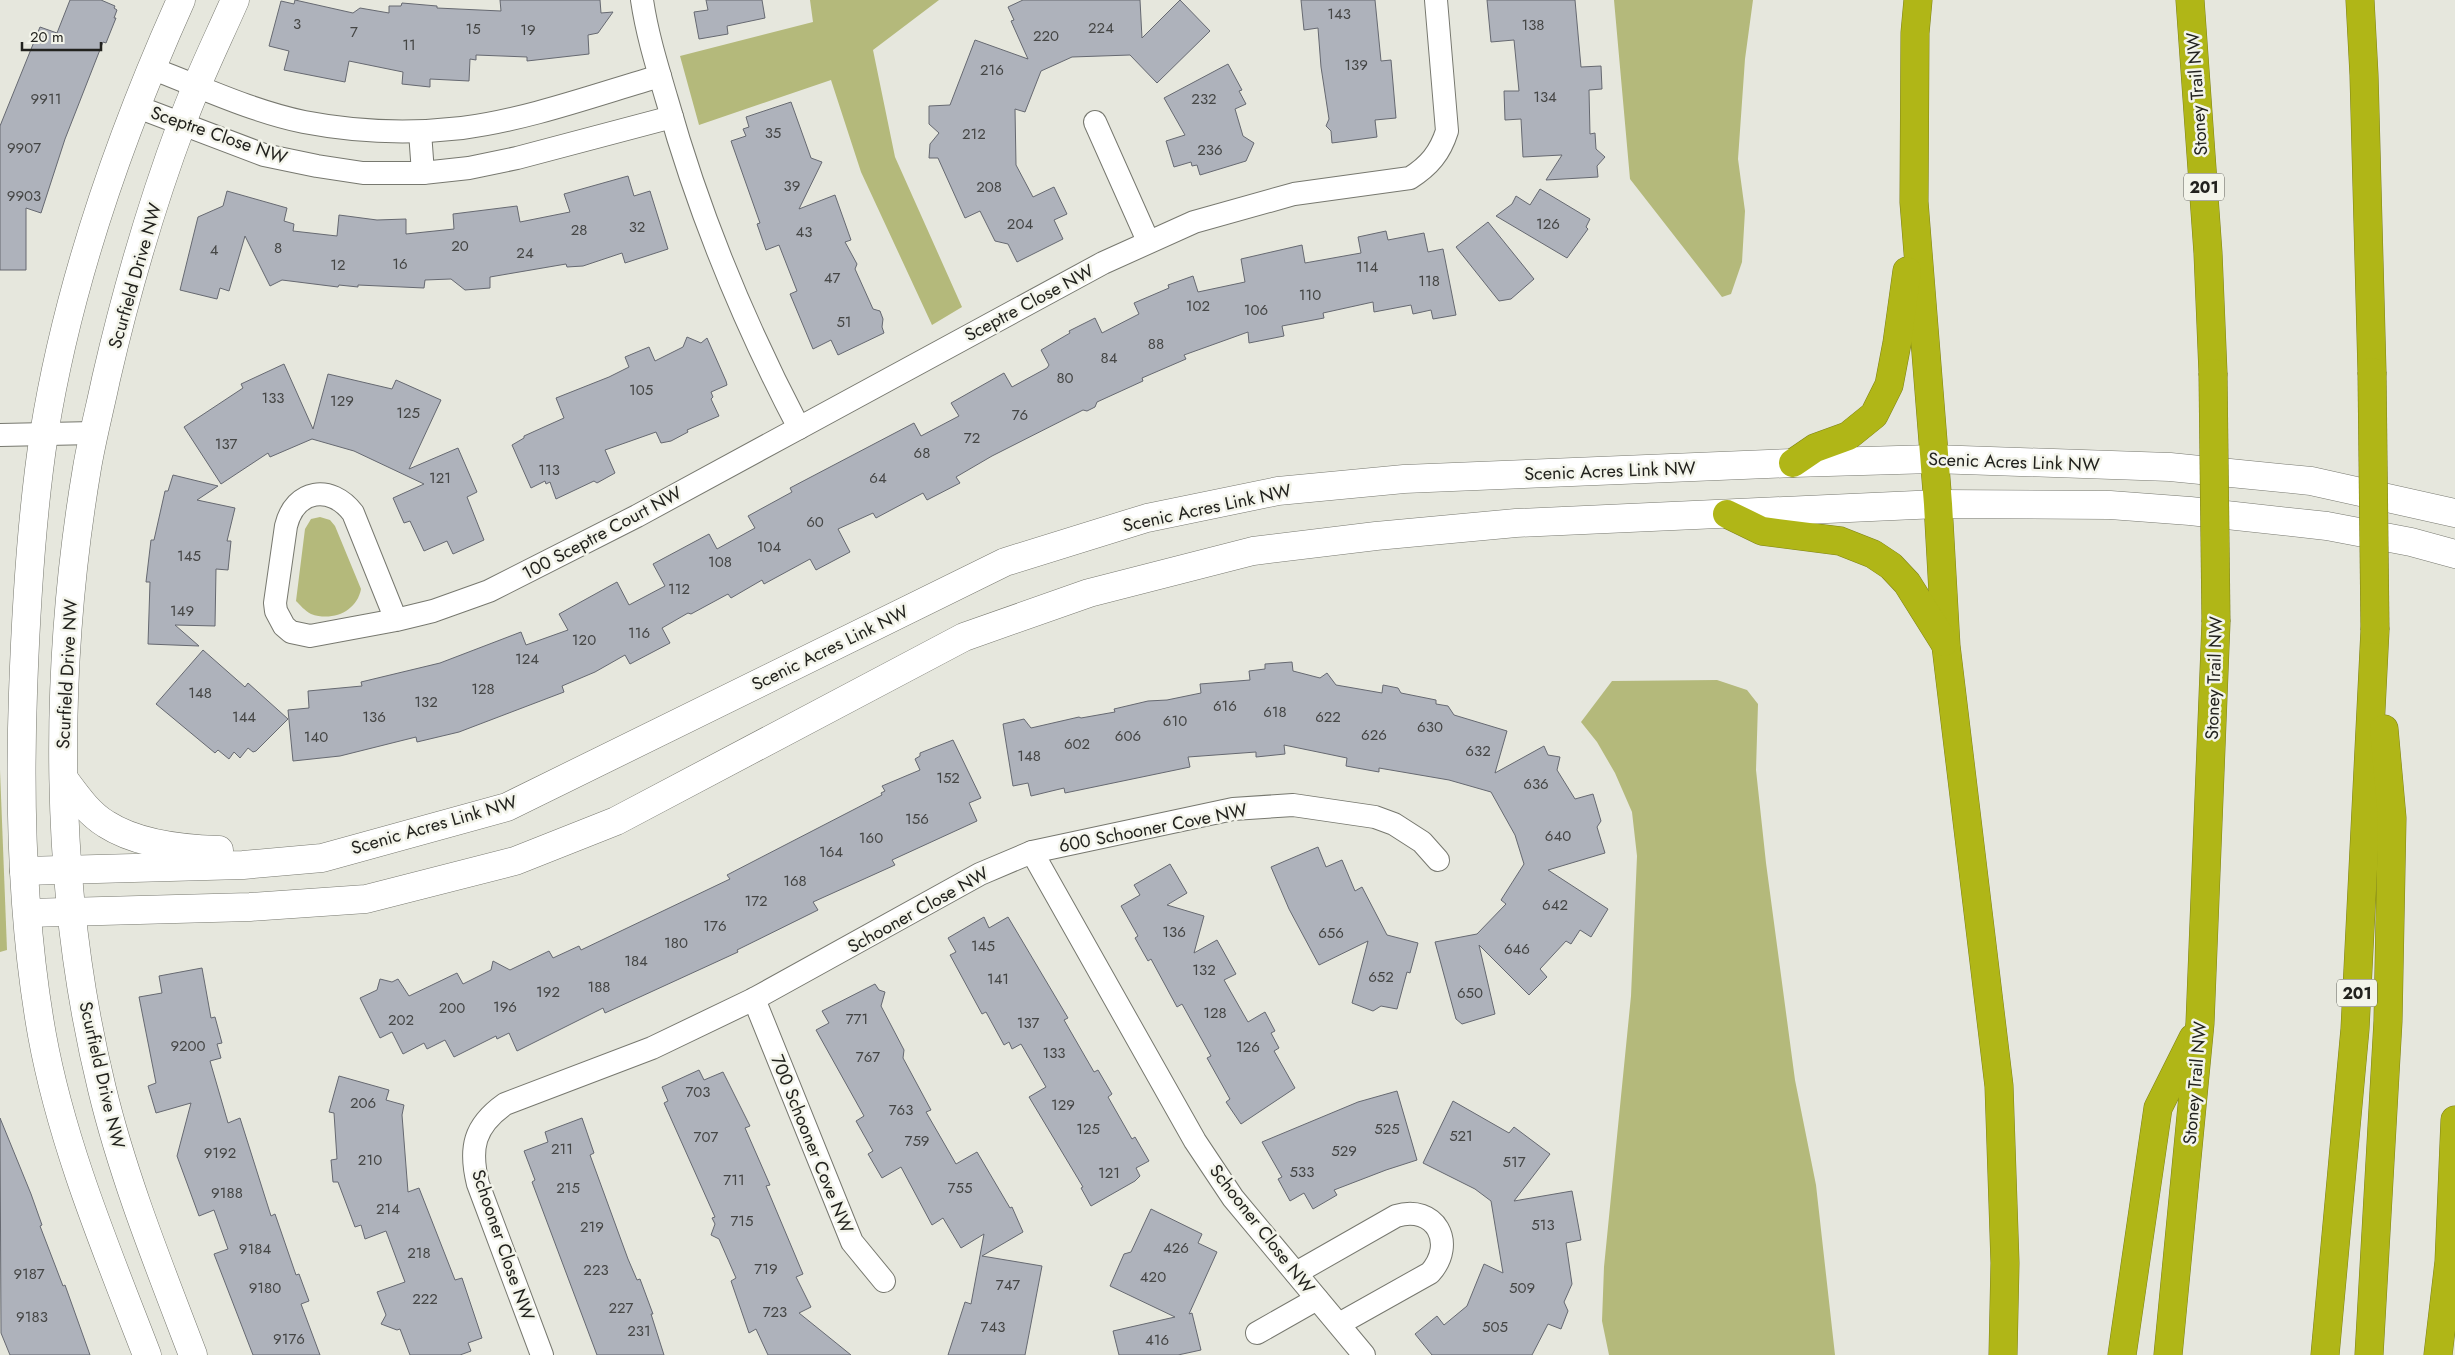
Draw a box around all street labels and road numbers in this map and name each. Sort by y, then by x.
street label: Stoney Trail NW [2180,31,2214,157]
street label: Sceptre Close NW [147,99,291,171]
road number: 201 [2184,173,2224,200]
street label: Scurfield Drive NW [102,200,168,352]
street label: Sceptre Close NW [960,258,1098,348]
street label: Scenic Acres Link NW [1928,446,2100,478]
street label: Scenic Acres Link NW [1524,455,1696,487]
street label: Scenic Acres Link NW [1120,477,1294,539]
street label: 100 Sceptre Court NW [518,480,687,586]
street label: Scurfield Drive NW [50,598,84,750]
street label: Scenic Acres Link NW [747,599,913,697]
street label: Stoney Trail NW [2199,616,2229,740]
street label: Scenic Acres Link NW [348,789,520,861]
street label: 600 Schooner Cove NW [1057,797,1250,859]
street label: Schooner Close NW [843,860,993,960]
road number: 201 [2337,980,2377,1006]
street label: Scurfield Drive NW [72,999,132,1151]
street label: Stoney Trail NW [2177,1020,2213,1146]
street label: 700 Schooner Cove NW [764,1051,860,1237]
street label: Schooner Close NW [1203,1159,1321,1299]
street label: Schooner Close NW [465,1166,541,1324]

